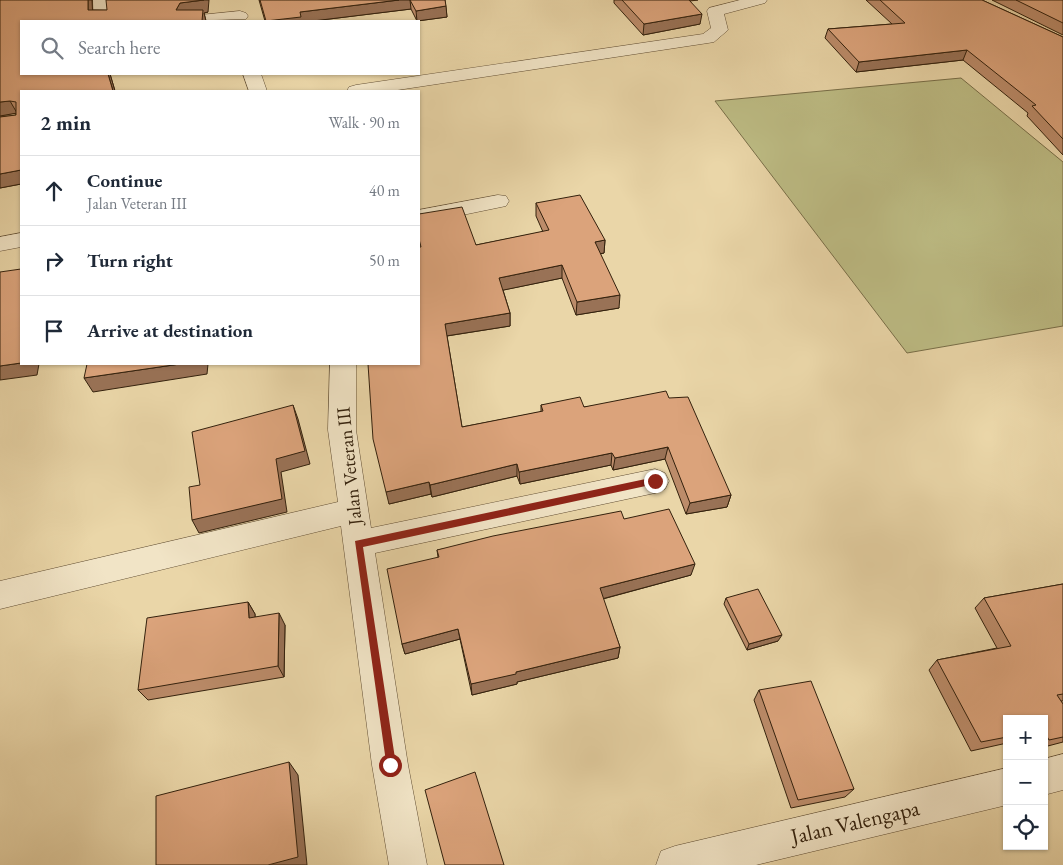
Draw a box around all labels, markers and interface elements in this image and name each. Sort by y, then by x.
search box [20,20,420,75]
icon: search [38,34,66,62]
text: Search here [78,35,160,60]
text: 2 min [40,109,91,136]
text: Walk · 90 m [329,112,400,133]
text: Continue [87,168,162,193]
icon: ahead [40,177,68,205]
text: 40 m [369,180,400,201]
text: Jalan Veteran III [87,193,187,214]
icon: right [40,247,68,275]
text: Turn right [87,248,173,273]
text: 50 m [369,250,400,271]
icon: arrive [40,317,68,345]
text: Arrive at destination [87,318,253,343]
street label: Jalan Veteran III [330,405,368,528]
route end [644,470,667,493]
map controls [1003,715,1048,850]
button: + [1003,715,1048,760]
route start [379,754,402,777]
button: − [1003,760,1048,805]
street label: Jalan Valengapa [786,793,922,851]
button: locate [1003,805,1048,850]

